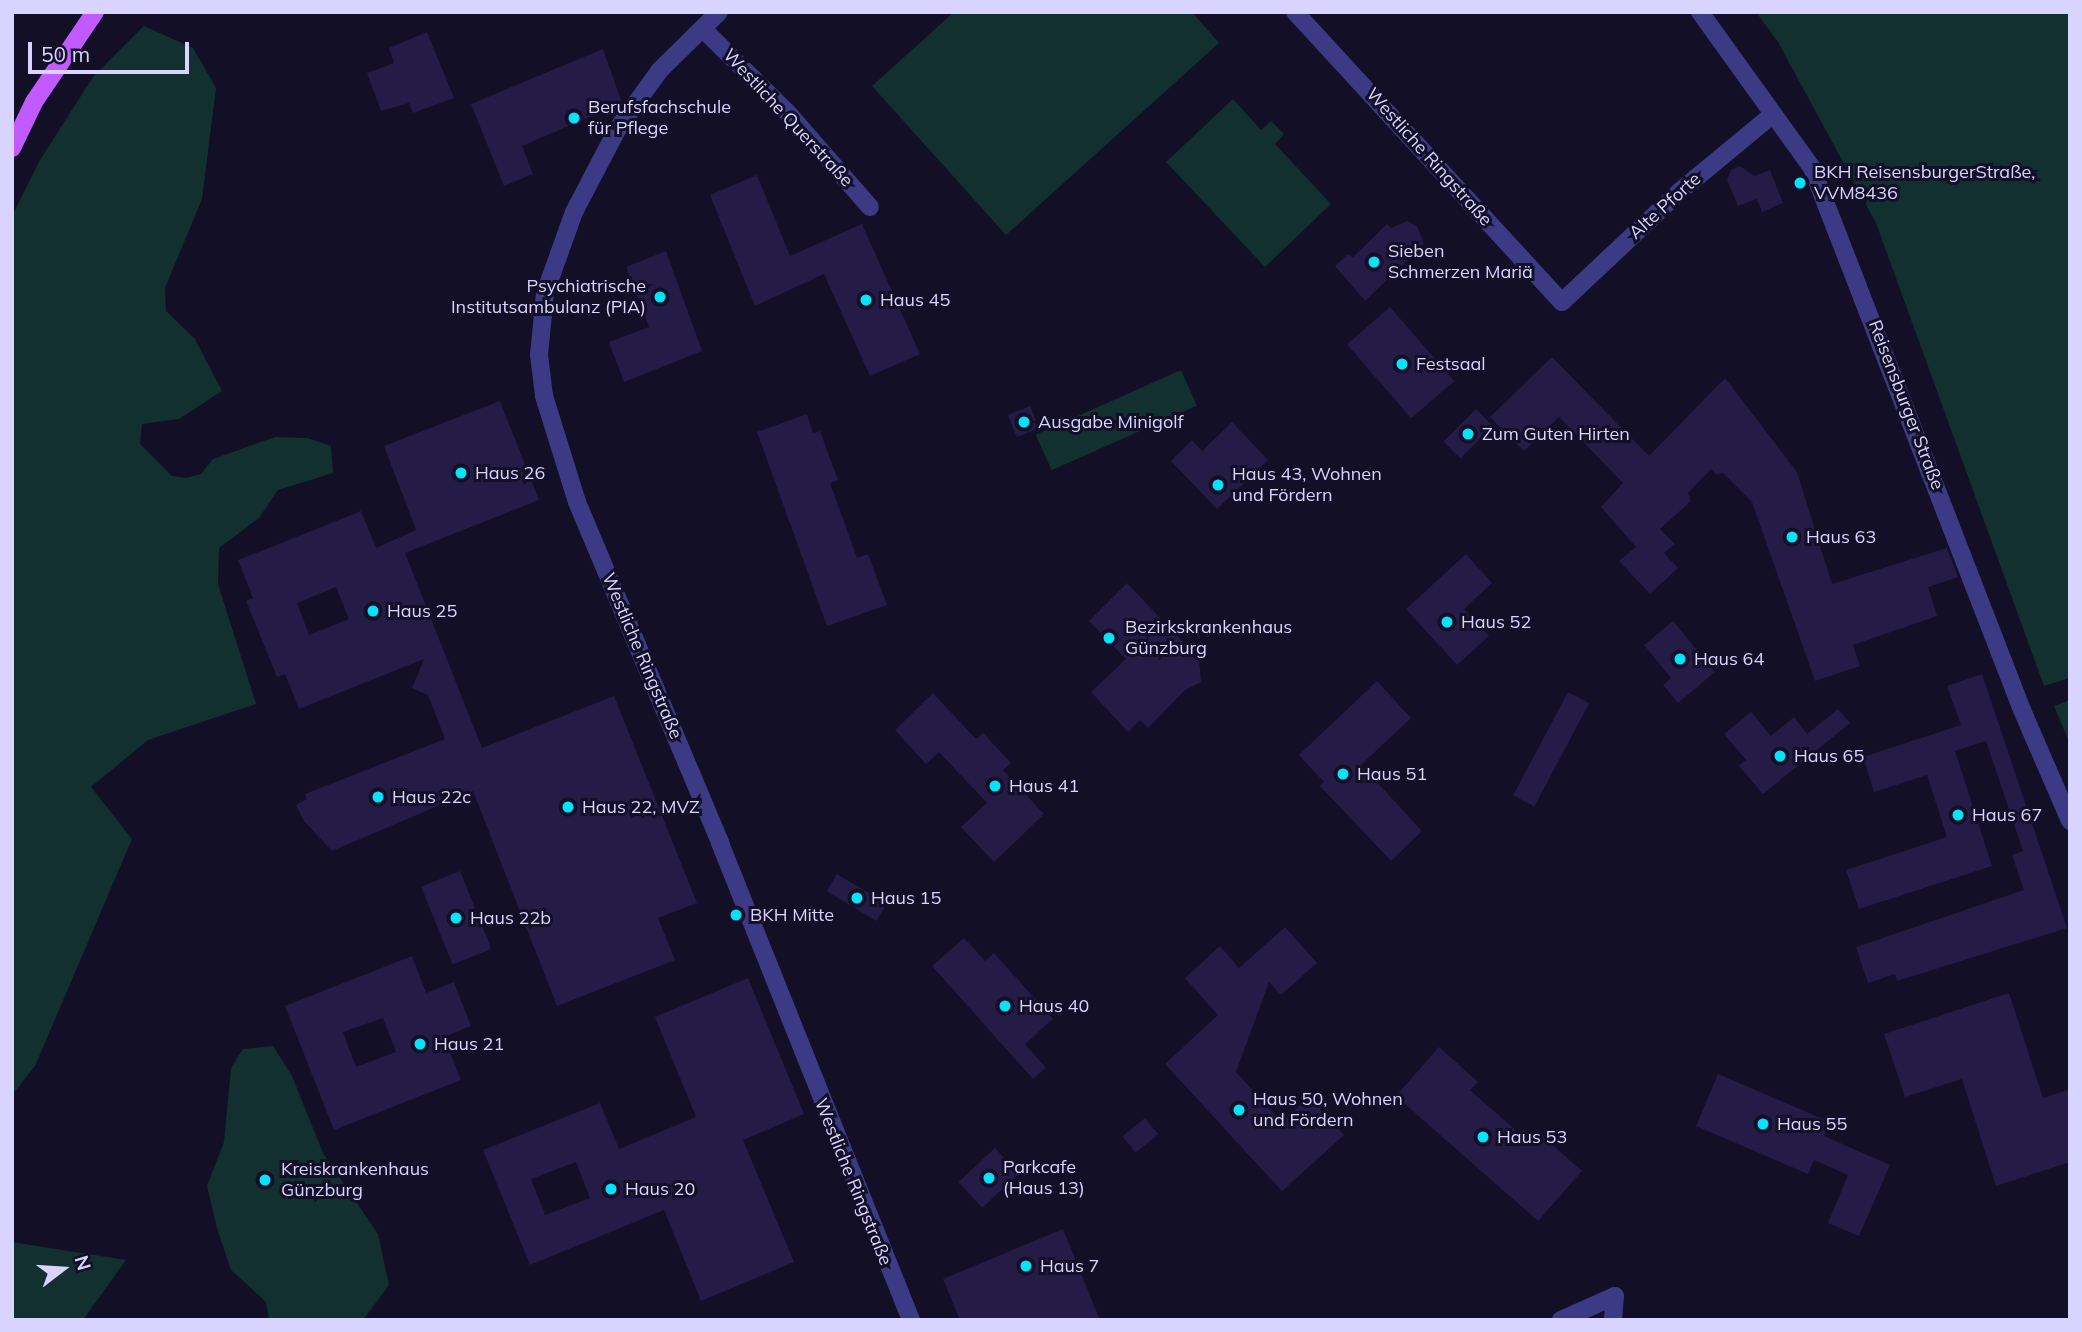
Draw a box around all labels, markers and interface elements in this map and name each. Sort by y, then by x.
scale bar [32,28,192,72]
text: 50 m [41,41,90,67]
street label: Westliche Querstraße [719,45,857,191]
street label: Westliche Ringstraße [1361,84,1497,230]
place label: Berufsfachschule für Pflege [588,97,731,140]
marker: Berufsfachschule für Pflege [566,110,582,126]
place label: BKH ReisensburgerStraße, VVM8436 [1814,162,2035,204]
street label: Alte Pforte [1625,168,1705,244]
marker: BKH ReisensburgerStraße, VVM8436 [1792,175,1808,191]
place label: Sieben Schmerzen Mariä [1388,241,1533,284]
marker: Sieben Schmerzen Mariä [1366,254,1382,270]
place label: Psychiatrische Institutsambulanz (PIA) [451,276,646,318]
marker: Psychiatrische Institutsambulanz (PIA) [652,289,668,305]
place label: Haus 45 [880,289,950,311]
marker: Haus 45 [858,292,874,308]
street label: Reisensburger Straße [1864,317,1948,493]
place label: Festsaal [1416,353,1486,375]
marker: Festsaal [1394,356,1410,372]
place label: Ausgabe Minigolf [1038,411,1184,433]
marker: Ausgabe Minigolf [1016,414,1032,430]
place label: Zum Guten Hirten [1482,423,1630,445]
marker: Zum Guten Hirten [1460,426,1476,442]
place label: Haus 26 [475,462,545,484]
place label: Haus 43, Wohnen und Fördern [1232,464,1382,506]
marker: Haus 26 [453,465,469,481]
marker: Haus 43, Wohnen und Fördern [1210,477,1226,493]
place label: Haus 63 [1806,526,1876,548]
marker: Haus 63 [1784,529,1800,545]
street label: Westliche Ringstraße [597,570,687,742]
place label: Haus 25 [387,600,457,622]
marker: Haus 25 [365,603,381,619]
place label: Haus 52 [1461,611,1531,633]
marker: Haus 52 [1439,614,1455,630]
place label: Bezirkskrankenhaus Günzburg [1125,617,1292,660]
marker: Bezirkskrankenhaus Günzburg [1099,628,1119,648]
place label: Haus 64 [1694,648,1764,670]
marker: Haus 64 [1672,651,1688,667]
place label: Haus 65 [1794,745,1864,767]
marker: Haus 65 [1772,748,1788,764]
place label: Haus 51 [1357,763,1427,785]
marker: Haus 51 [1335,766,1351,782]
place label: Haus 41 [1009,775,1079,797]
marker: Haus 41 [987,778,1003,794]
place label: Haus 22c [392,786,471,808]
marker: Haus 22c [370,789,386,805]
place label: Haus 22, MVZ [582,796,700,818]
marker: Haus 22, MVZ [560,799,576,815]
place label: Haus 67 [1972,804,2042,826]
marker: Haus 67 [1950,807,1966,823]
place label: Haus 15 [871,887,941,909]
marker: Haus 15 [849,890,865,906]
place label: BKH Mitte [750,904,834,926]
place label: Haus 22b [470,907,551,929]
marker: BKH Mitte [728,907,744,923]
marker: Haus 22b [448,910,464,926]
place label: Haus 40 [1019,995,1089,1017]
marker: Haus 40 [997,998,1013,1014]
place label: Haus 21 [434,1033,504,1055]
marker: Haus 21 [412,1036,428,1052]
place label: Haus 50, Wohnen und Fördern [1253,1089,1403,1132]
street label: Westliche Ringstraße [810,1095,896,1269]
marker: Haus 50, Wohnen und Fördern [1231,1102,1247,1118]
place label: Haus 55 [1777,1113,1847,1135]
marker: Haus 55 [1755,1116,1771,1132]
place label: Haus 53 [1497,1126,1567,1148]
marker: Haus 53 [1475,1129,1491,1145]
place label: Parkcafe (Haus 13) [1003,1157,1085,1200]
place label: Kreiskrankenhaus Günzburg [281,1159,429,1202]
marker: Kreiskrankenhaus Günzburg [255,1170,275,1190]
marker: Parkcafe (Haus 13) [981,1170,997,1186]
place label: Haus 20 [625,1178,695,1200]
marker: Haus 20 [603,1181,619,1197]
north arrow [28,1234,98,1304]
text: N [70,1252,97,1273]
place label: Haus 7 [1040,1255,1099,1277]
marker: Haus 7 [1018,1258,1034,1274]

